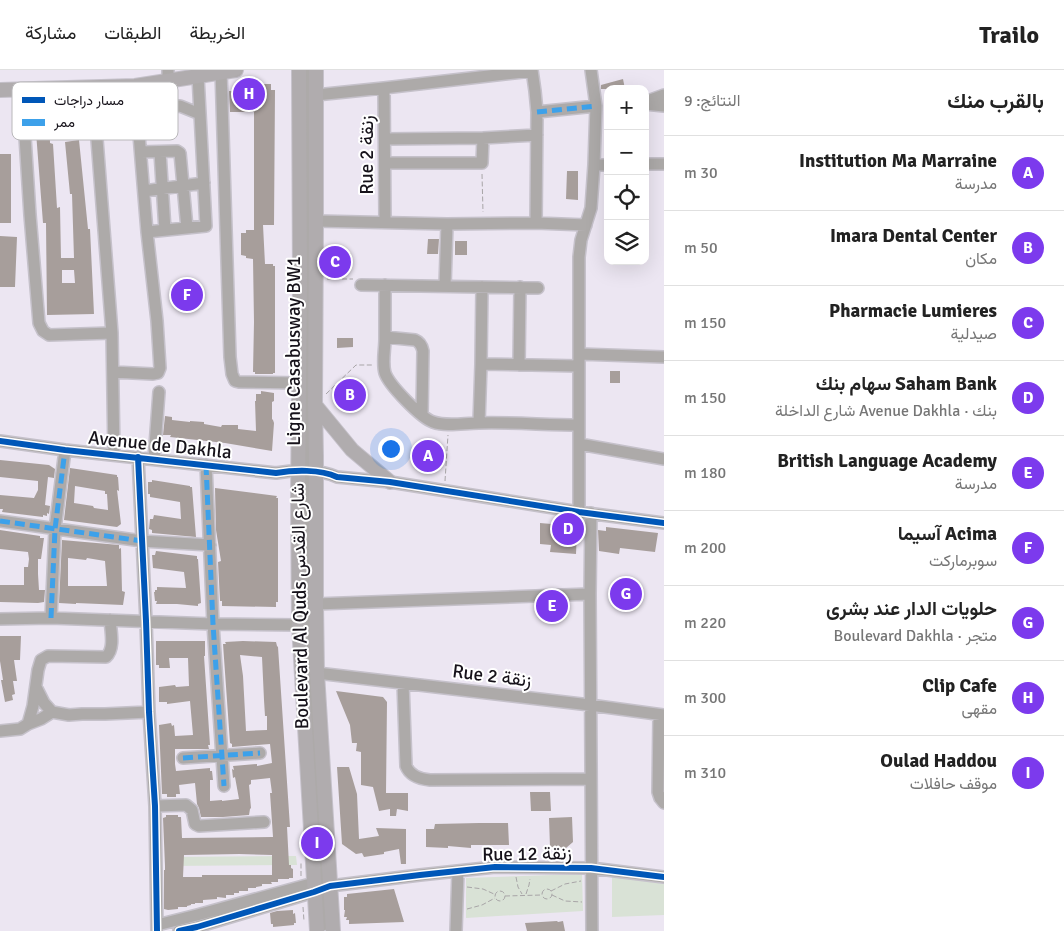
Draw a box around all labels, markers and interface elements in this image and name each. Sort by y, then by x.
text: Trailo [979,20,1039,50]
text: مشاركة [25,22,76,44]
text: الطبقات [104,22,161,44]
text: الخريطة [189,22,245,44]
pin: H [233,75,265,113]
legend [12,82,178,140]
map controls [604,85,649,265]
button: + [604,85,649,130]
text: بالقرب منك [947,88,1044,114]
text: النتائج: 9 [684,91,740,111]
text: مسار دراجات [54,92,124,109]
text: ممر [53,114,75,131]
street label: Rue 2 زنقة [355,115,379,195]
button: − [604,130,649,175]
text: Institution Ma Marraine [799,149,997,173]
text: 30 m [684,163,718,183]
text: A [1023,163,1033,183]
text: مدرسة [955,174,997,194]
button: locate [604,175,649,220]
button: layers [604,220,649,265]
text: Imara Dental Center [830,224,997,248]
text: 50 m [684,238,718,258]
text: B [1023,238,1033,258]
pin: C [319,243,351,281]
text: مكان [965,249,997,269]
street label: Ligne Casabusway BW1 [282,256,306,446]
pin: F [171,276,203,314]
text: Pharmacie Lumieres [829,299,997,323]
text: 150 m [684,313,726,333]
text: C [1023,313,1033,333]
text: صيدلية [951,324,997,344]
text: Saham Bank سهام بنك [816,372,997,396]
pin: B [334,376,366,414]
text: 150 m [684,388,726,408]
text: D [1023,388,1033,408]
text: بنك · Avenue Dakhla شارع الداخلة [775,401,997,421]
street label: Avenue de Dakhla [87,426,233,464]
your location [378,436,404,462]
pin: A [412,437,444,475]
text: British Language Academy [777,449,997,473]
text: 180 m [684,463,726,483]
text: E [1023,463,1033,483]
text: مدرسة [955,474,997,494]
street label: Boulevard Al Quds شارع القدس [286,483,314,729]
pin: D [552,510,584,548]
text: Acima آسيما [898,522,997,546]
text: 200 m [684,538,726,558]
text: F [1024,538,1032,558]
text: سوبرماركت [929,551,997,571]
pin: G [610,575,642,613]
pin: E [536,587,568,625]
text: حلويات الدار عند بشرى [826,597,997,621]
text: 220 m [684,613,726,633]
text: G [1023,613,1033,633]
text: متجر · Boulevard Dakhla [834,626,997,646]
street label: Rue 2 زنقة [451,659,533,693]
text: Clip Cafe [922,674,997,698]
text: 300 m [684,688,726,708]
text: H [1023,688,1034,708]
text: مقهى [962,699,997,719]
text: Oulad Haddou [880,749,997,773]
text: 310 m [684,763,726,783]
text: I [1025,763,1031,783]
text: موقف حافلات [910,774,997,794]
pin: I [301,824,333,862]
street label: Rue 12 زنقة [482,841,572,867]

